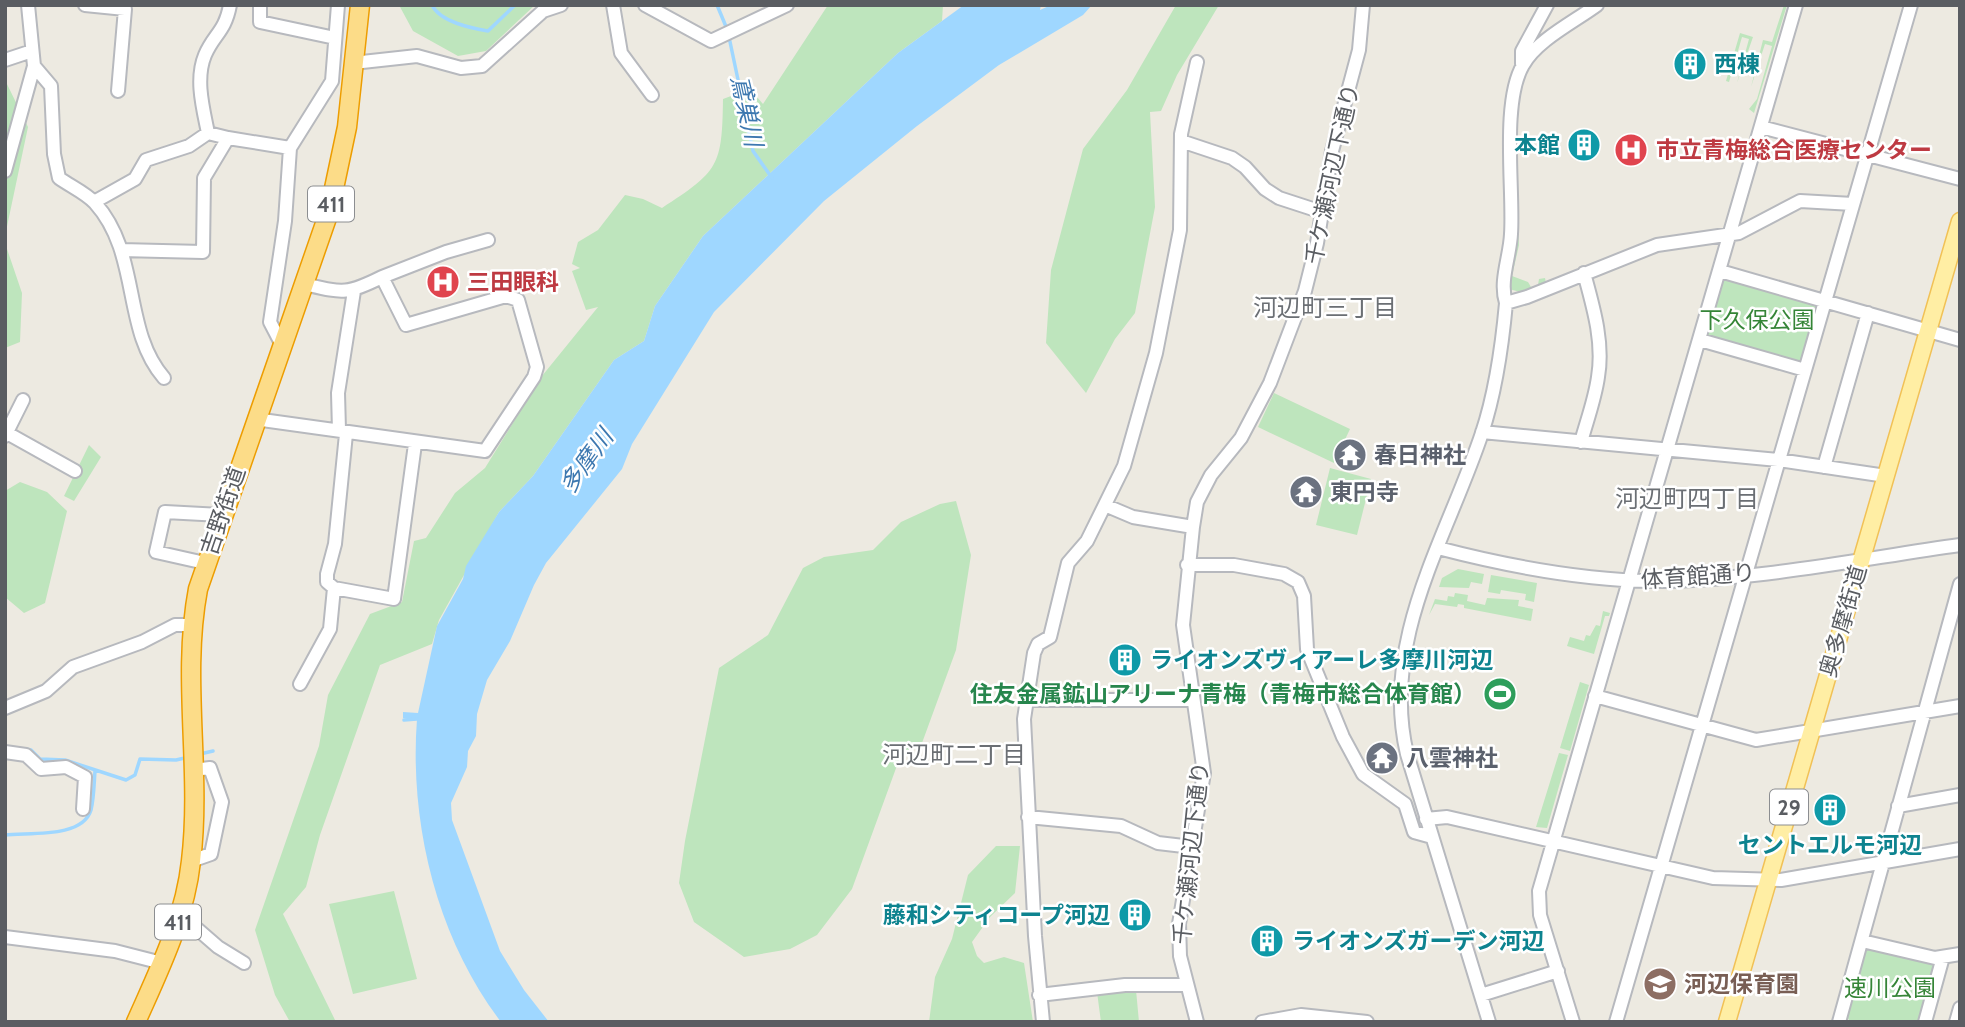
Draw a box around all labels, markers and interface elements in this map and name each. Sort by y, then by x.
building icon: 西棟 [1671,45,1709,83]
place label: 西棟 [1714,50,1760,78]
water label: 鳶巣川 [725,73,769,152]
street label: 千ケ瀬河辺下通り [1299,81,1365,267]
building icon: 本館 [1565,126,1603,164]
place label: 本館 [1514,131,1560,159]
hospital icon: 市立青梅総合医療センター [1612,131,1650,169]
place label: 市立青梅総合医療センター [1656,136,1932,164]
road number: 411 [308,186,354,222]
hospital icon: 三田眼科 [424,263,462,301]
place label: 三田眼科 [467,268,559,296]
district label: 河辺町三丁目 [1253,293,1397,322]
park label: 下久保公園 [1700,306,1815,334]
water label: 多摩川 [553,421,621,499]
temple icon: 春日神社 [1331,436,1369,474]
place label: 春日神社 [1374,441,1466,469]
street label: 吉野街道 [195,463,251,559]
temple icon: 東円寺 [1287,473,1325,511]
place label: 東円寺 [1330,478,1399,506]
district label: 河辺町四丁目 [1615,484,1759,513]
street label: 体育館通り [1640,558,1756,594]
street label: 奥多摩街道 [1814,562,1872,680]
building icon: ライオンズヴィアーレ多摩川河辺 [1106,641,1144,679]
place label: ライオンズヴィアーレ多摩川河辺 [1150,646,1493,674]
sports icon: 住友金属鉱山アリーナ青梅（青梅市総合体育館） [1481,675,1519,713]
place label: 住友金属鉱山アリーナ青梅（青梅市総合体育館） [970,680,1476,708]
temple icon: 八雲神社 [1363,739,1401,777]
district label: 河辺町二丁目 [882,740,1026,769]
place label: 八雲神社 [1406,744,1498,772]
street label: 千ケ瀬河辺下通り [1167,760,1215,946]
road number: 29 [1770,790,1808,824]
building icon: セントエルモ河辺 [1811,791,1849,829]
place label: セントエルモ河辺 [1738,831,1922,859]
building icon: 藤和シティコープ河辺 [1116,896,1154,934]
place label: 藤和シティコープ河辺 [883,901,1110,929]
road number: 411 [155,904,201,940]
building icon: ライオンズガーデン河辺 [1248,922,1286,960]
place label: ライオンズガーデン河辺 [1292,927,1545,955]
school or university icon: 河辺保育園 [1641,965,1679,1003]
place label: 河辺保育園 [1684,970,1799,998]
park label: 速川公園 [1844,974,1936,1002]

